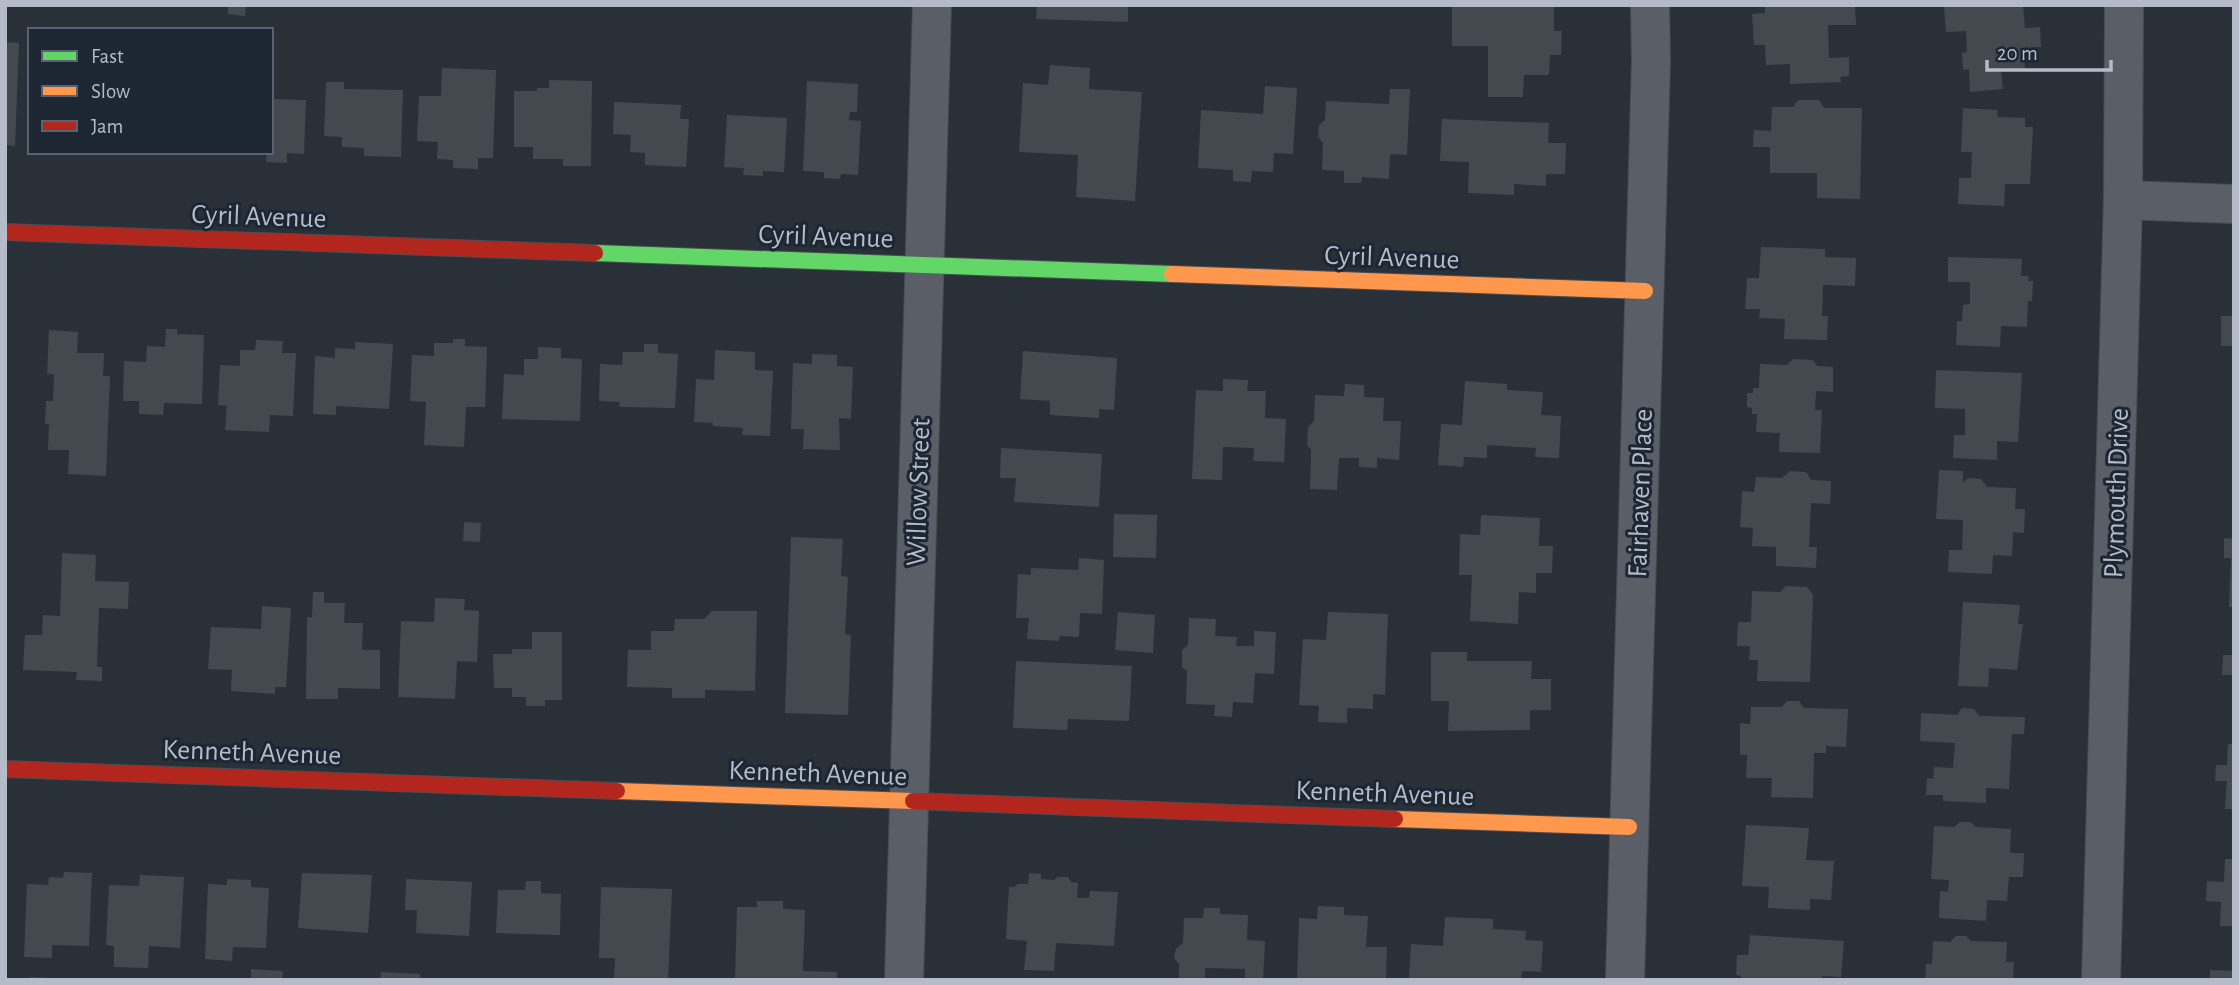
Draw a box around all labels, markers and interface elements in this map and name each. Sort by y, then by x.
legend [28,28,273,154]
scale bar [1987,28,2111,72]
text: 20 m [1997,43,2038,64]
text: Fast [91,46,124,67]
text: Slow [91,81,130,102]
text: Jam [91,116,123,137]
street label: Cyril Avenue [191,201,327,233]
street label: Cyril Avenue [758,221,894,253]
street label: Cyril Avenue [1324,242,1460,274]
street label: Fairhaven Place [1624,408,1658,578]
street label: Plymouth Drive [2100,408,2134,579]
street label: Willow Street [902,417,936,567]
street label: Kenneth Avenue [162,736,342,770]
street label: Kenneth Avenue [728,757,908,791]
street label: Kenneth Avenue [1295,777,1475,811]

